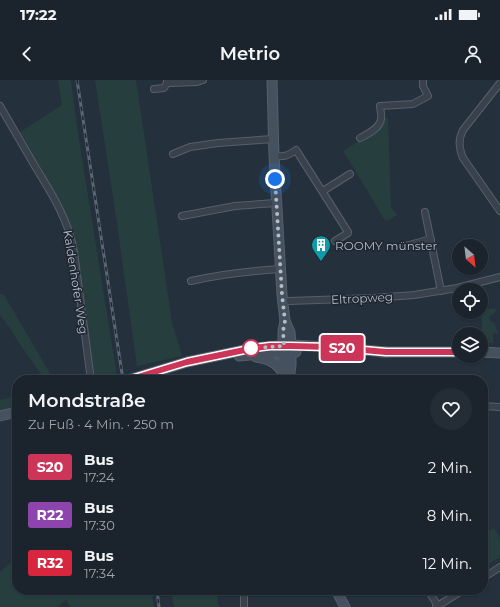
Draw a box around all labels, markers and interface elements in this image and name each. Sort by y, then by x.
text: 17:22 [20,5,57,24]
icon: back [16,43,38,65]
text: Metrio [220,43,280,65]
icon: person [462,43,484,65]
your location [265,169,285,189]
street label: Kaldenhofer Weg [60,229,92,335]
building icon: ROOMY münster [310,234,332,262]
place label: ROOMY münster [335,238,438,253]
north arrow [452,239,488,275]
map controls [452,239,488,363]
button: locate [452,283,488,319]
street label: Eltropweg [331,289,393,307]
button: layers [452,327,488,363]
line badge: S20 [319,335,365,361]
unlabelled marker [242,339,260,357]
text: S20 [329,339,355,357]
button: heart [430,388,472,430]
text: Mondstraße [28,389,146,412]
text: Zu Fuß · 4 Min. · 250 m [28,416,174,432]
text: Bus [84,450,114,469]
text: S20 [37,458,63,476]
text: 2 Min. [428,458,472,477]
text: 17:24 [84,469,115,485]
text: Bus [84,498,114,517]
text: R22 [37,506,63,524]
text: 8 Min. [427,506,472,525]
text: 17:30 [84,517,115,533]
text: Bus [84,546,114,565]
text: R32 [37,554,63,572]
text: 12 Min. [422,554,472,573]
text: 17:34 [84,565,115,581]

